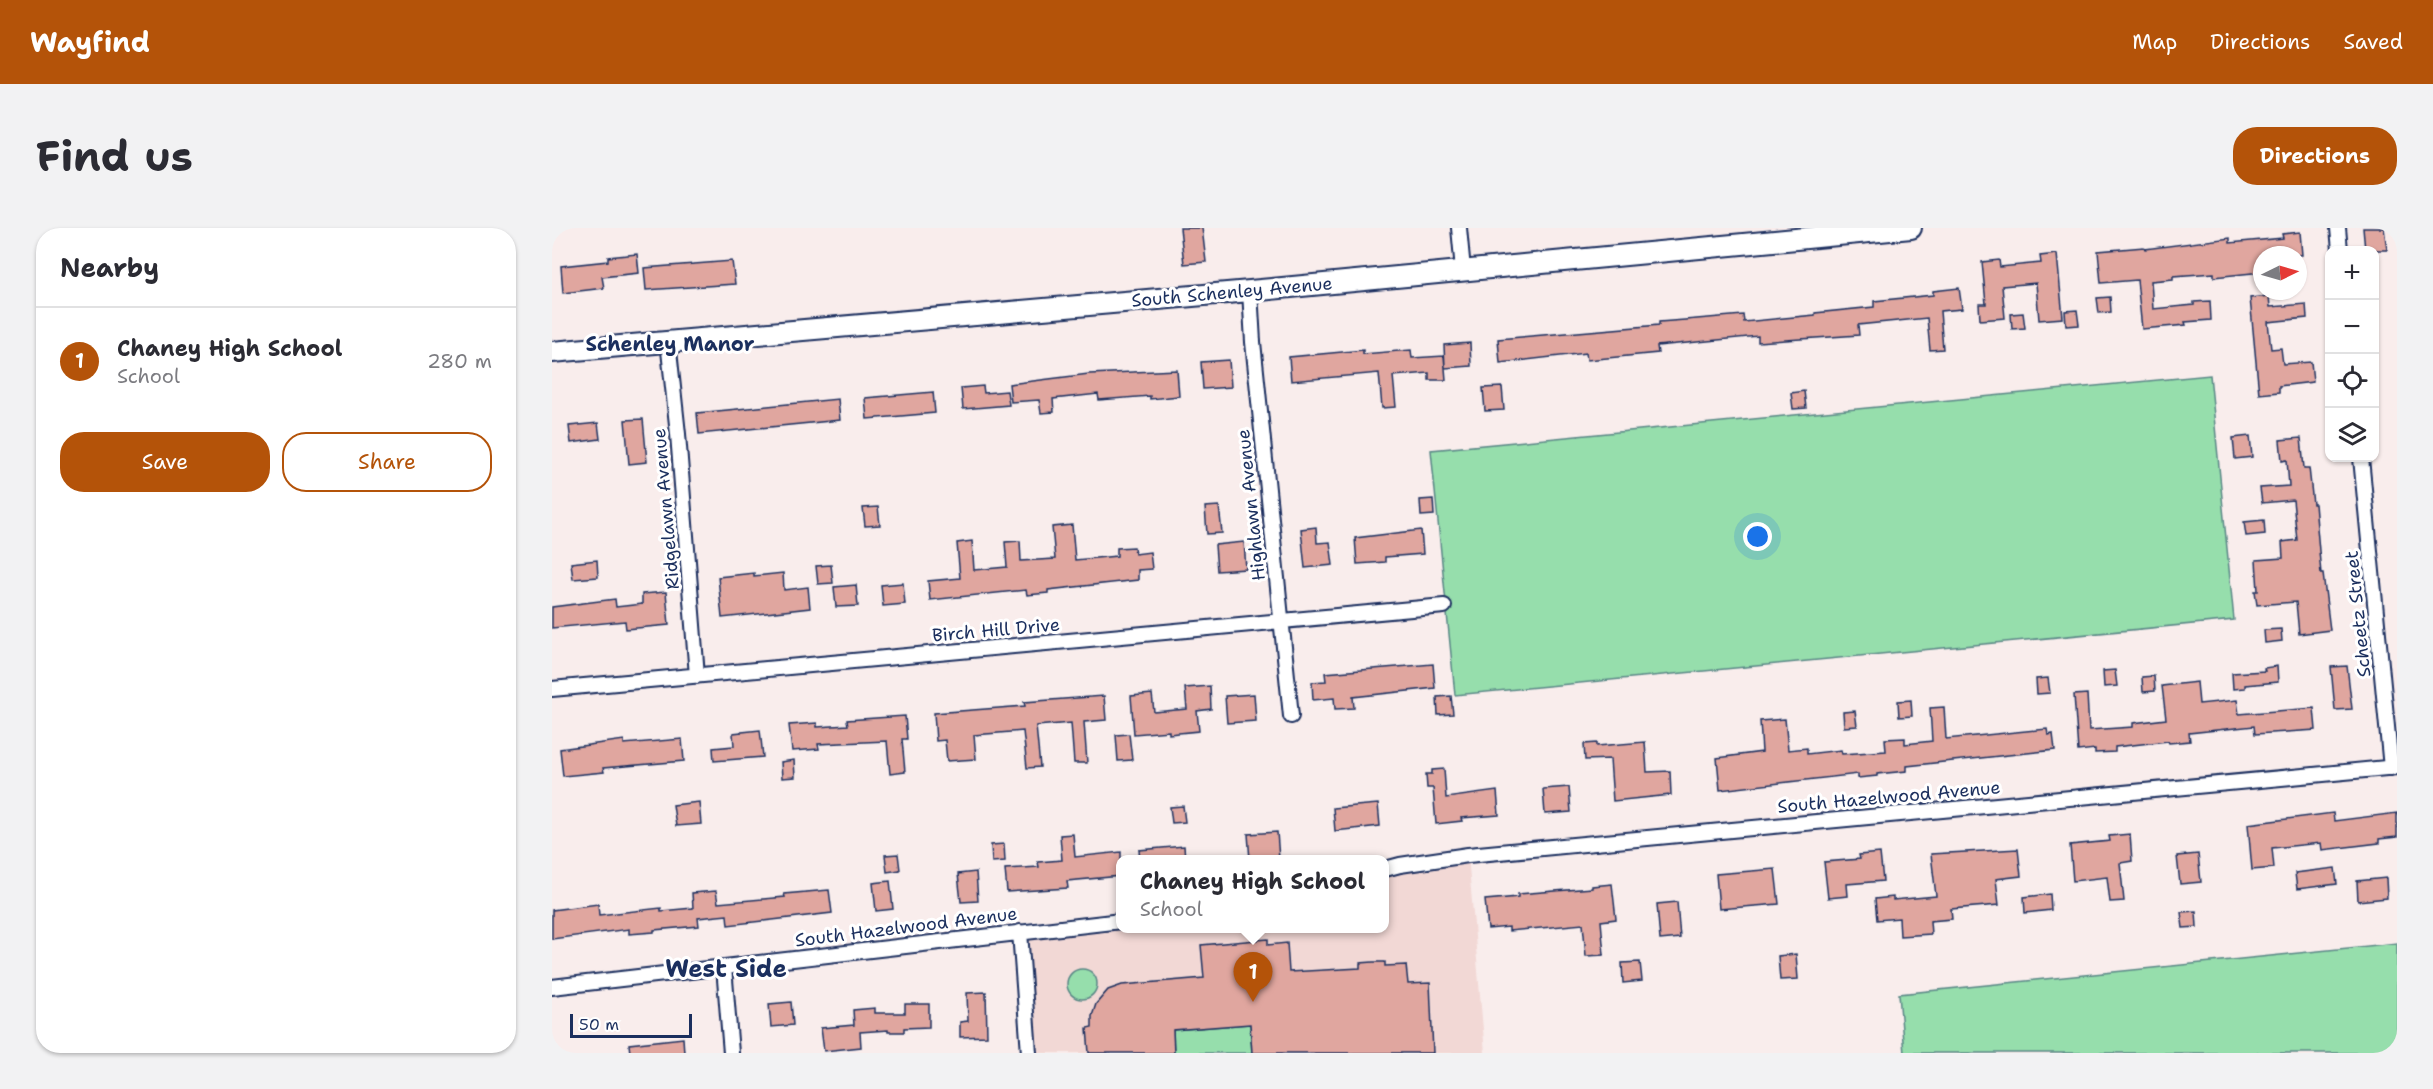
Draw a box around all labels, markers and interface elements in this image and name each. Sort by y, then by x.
text: Wayfind [30,23,150,61]
text: Map [2132,28,2177,56]
text: Directions [2210,28,2310,56]
text: Saved [2343,28,2403,56]
button: Directions [2233,127,2397,185]
text: Find us [36,128,193,184]
north arrow [2253,246,2307,300]
map controls [2325,246,2379,462]
button: + [2325,246,2379,300]
text: Nearby [60,250,159,285]
street label: South Schenley Avenue [1131,271,1333,313]
button: − [2325,300,2379,354]
district label: Schenley Manor [586,331,755,357]
text: Chaney High School [117,334,342,363]
text: 1 [75,348,84,374]
text: 280 m [427,348,492,374]
button: locate [2325,354,2379,408]
text: School [117,363,180,389]
button: layers [2325,408,2379,462]
street label: Ridgelawn Avenue [647,427,685,591]
street label: Highlawn Avenue [1231,428,1271,582]
button: Save [60,432,270,492]
button: Share [282,432,492,492]
your location [1743,522,1772,551]
street label: Scheetz Street [2339,549,2377,678]
street label: Birch Hill Drive [931,612,1061,648]
street label: South Hazelwood Avenue [1776,775,2002,819]
popup [1116,855,1389,933]
text: Chaney High School [1140,867,1365,896]
text: School [1140,896,1203,922]
street label: South Hazelwood Avenue [793,901,1019,953]
pin: 1 [1234,952,1272,1002]
district label: West Side [665,953,787,985]
scale bar [570,1011,692,1038]
text: 50 m [579,1014,619,1035]

